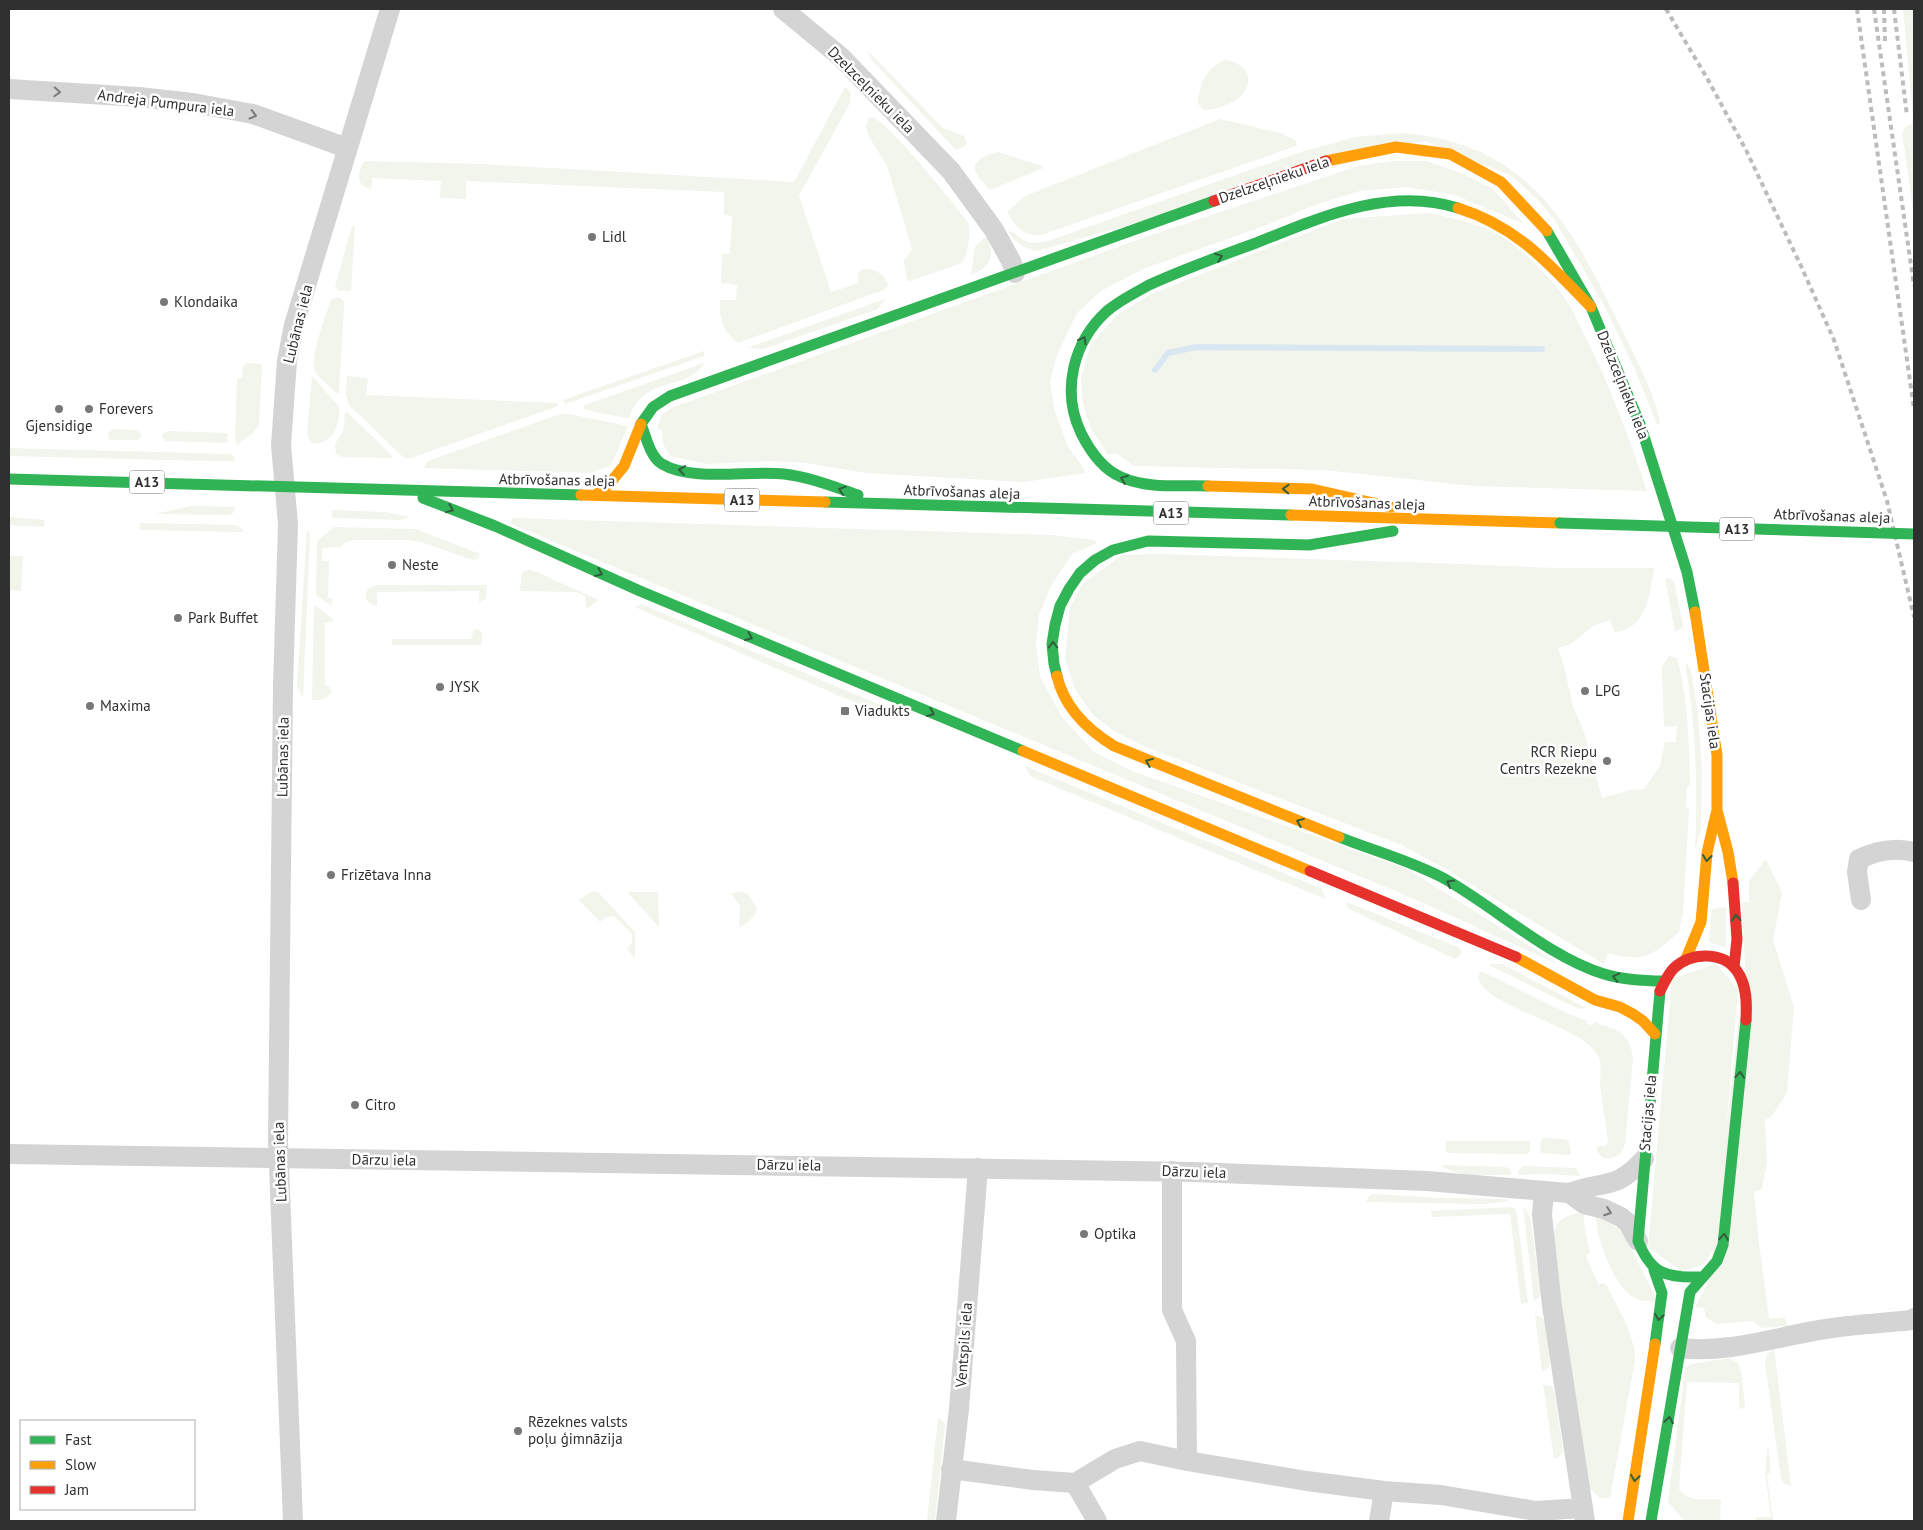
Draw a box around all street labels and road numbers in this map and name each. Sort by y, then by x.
street label: Dzelzceļnieku iela [824,42,919,137]
street label: Andreja Pumpura iela [97,85,235,120]
street label: Dzelzceļnieku iela [1216,152,1331,207]
street label: Lubānas iela [279,283,316,365]
street label: Dzelzceļnieku iela [1593,328,1654,442]
street label: Atbrīvošanas aleja [499,469,615,490]
road number: A13 [130,471,164,494]
street label: Atbrīvošanas aleja [903,480,1021,503]
road number: A13 [724,488,760,512]
street label: Atbrīvošanas aleja [1308,491,1426,514]
road number: A13 [1154,502,1188,524]
street label: Atbrīvošanas aleja [1773,504,1891,527]
road number: A13 [1720,518,1754,540]
street label: Stacijas iela [1696,672,1725,750]
street label: Lubānas iela [272,717,293,797]
street label: Stacijas iela [1635,1074,1660,1152]
street label: Lubānas iela [269,1121,290,1203]
street label: Dārzu iela [352,1149,416,1170]
street label: Dārzu iela [757,1154,821,1175]
street label: Dārzu iela [1161,1161,1227,1182]
street label: Ventspils iela [951,1302,976,1389]

